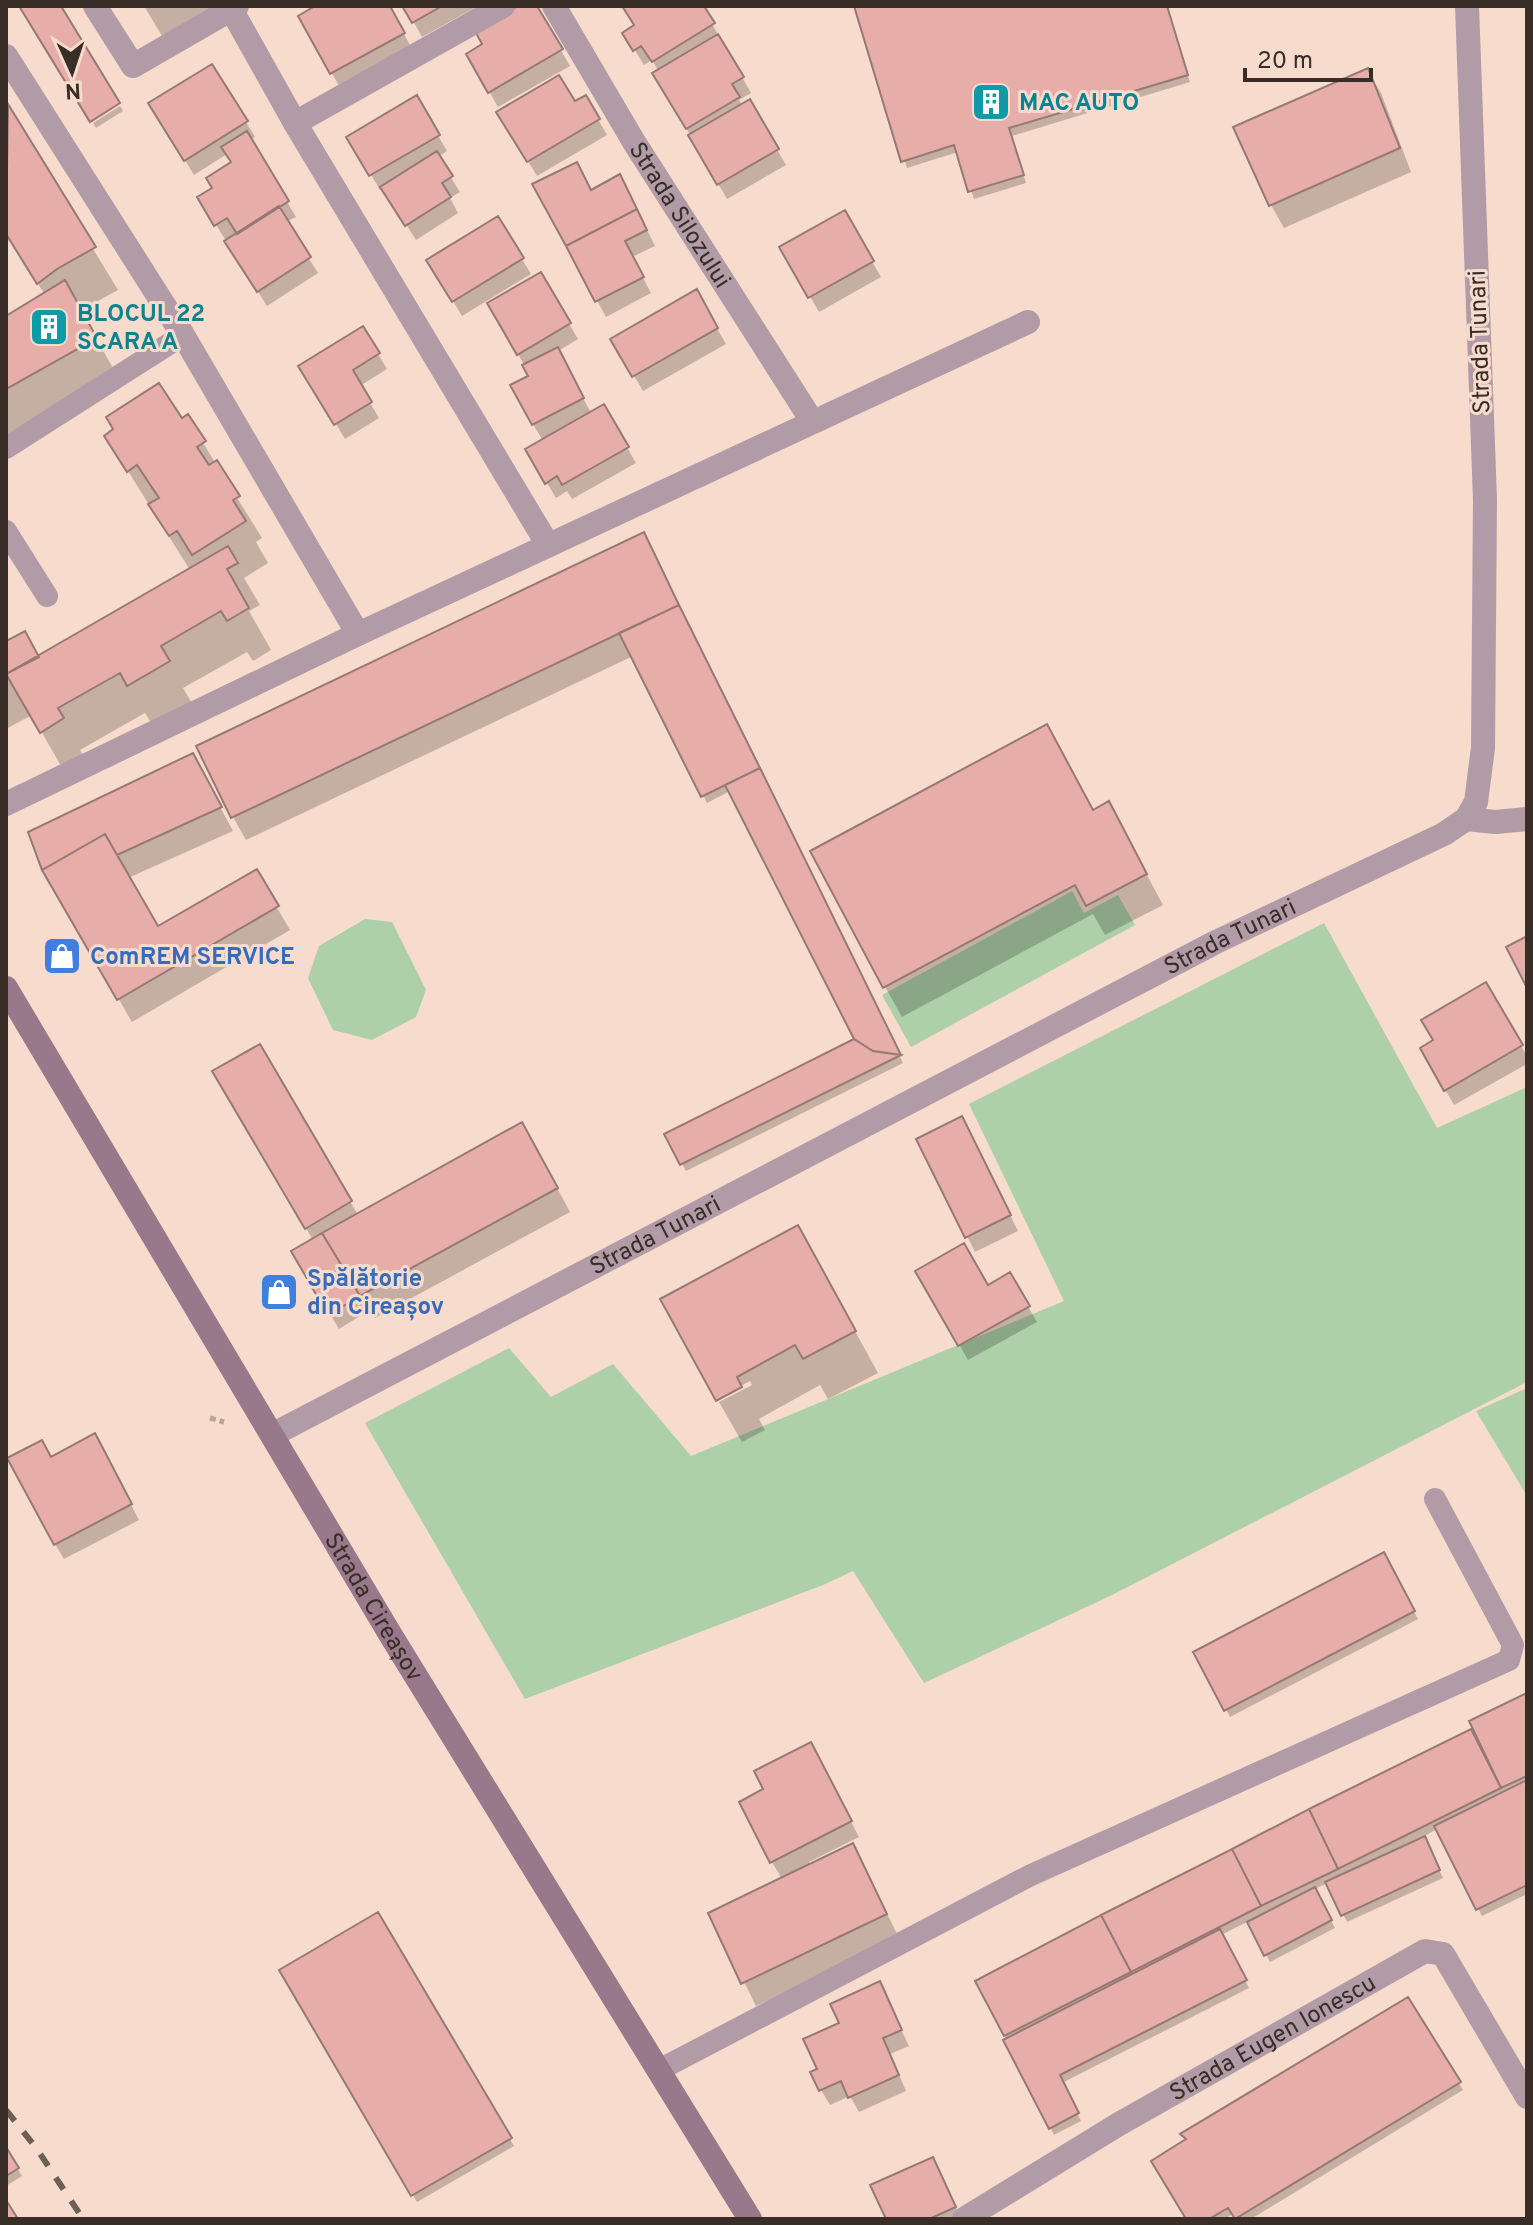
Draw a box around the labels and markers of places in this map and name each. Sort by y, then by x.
building icon: MAC AUTO [970,81,1012,123]
place label: MAC AUTO [1019,89,1139,119]
place label: BLOCUL 22 SCARA A [77,300,205,358]
building icon: BLOCUL 22 SCARA A [28,306,70,348]
shop icon: ComREM SERVICE [41,935,83,977]
place label: ComREM SERVICE [90,943,295,973]
place label: Spălătorie din Cireașov [307,1265,444,1323]
shop icon: Spălătorie din Cireașov [258,1271,300,1313]

